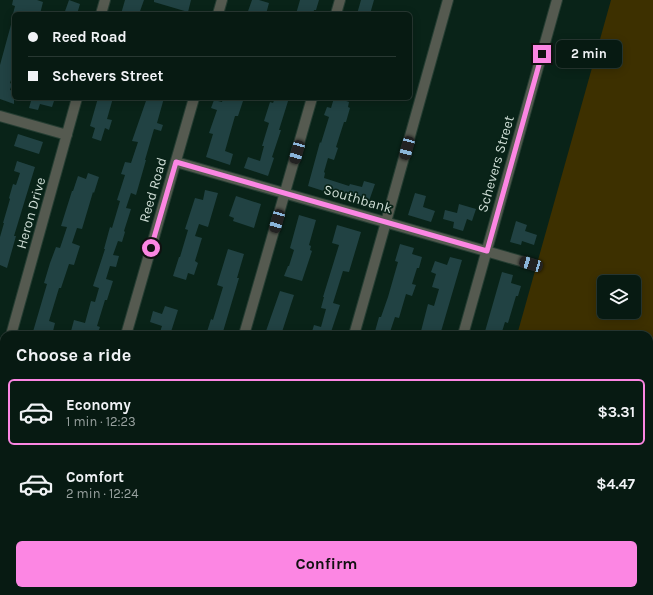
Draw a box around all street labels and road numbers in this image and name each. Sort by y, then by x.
street label: Schevers Street [474,114,518,214]
street label: Reed Road [136,156,170,224]
street label: Heron Drive [13,175,49,251]
street label: Southbank [322,181,394,217]

